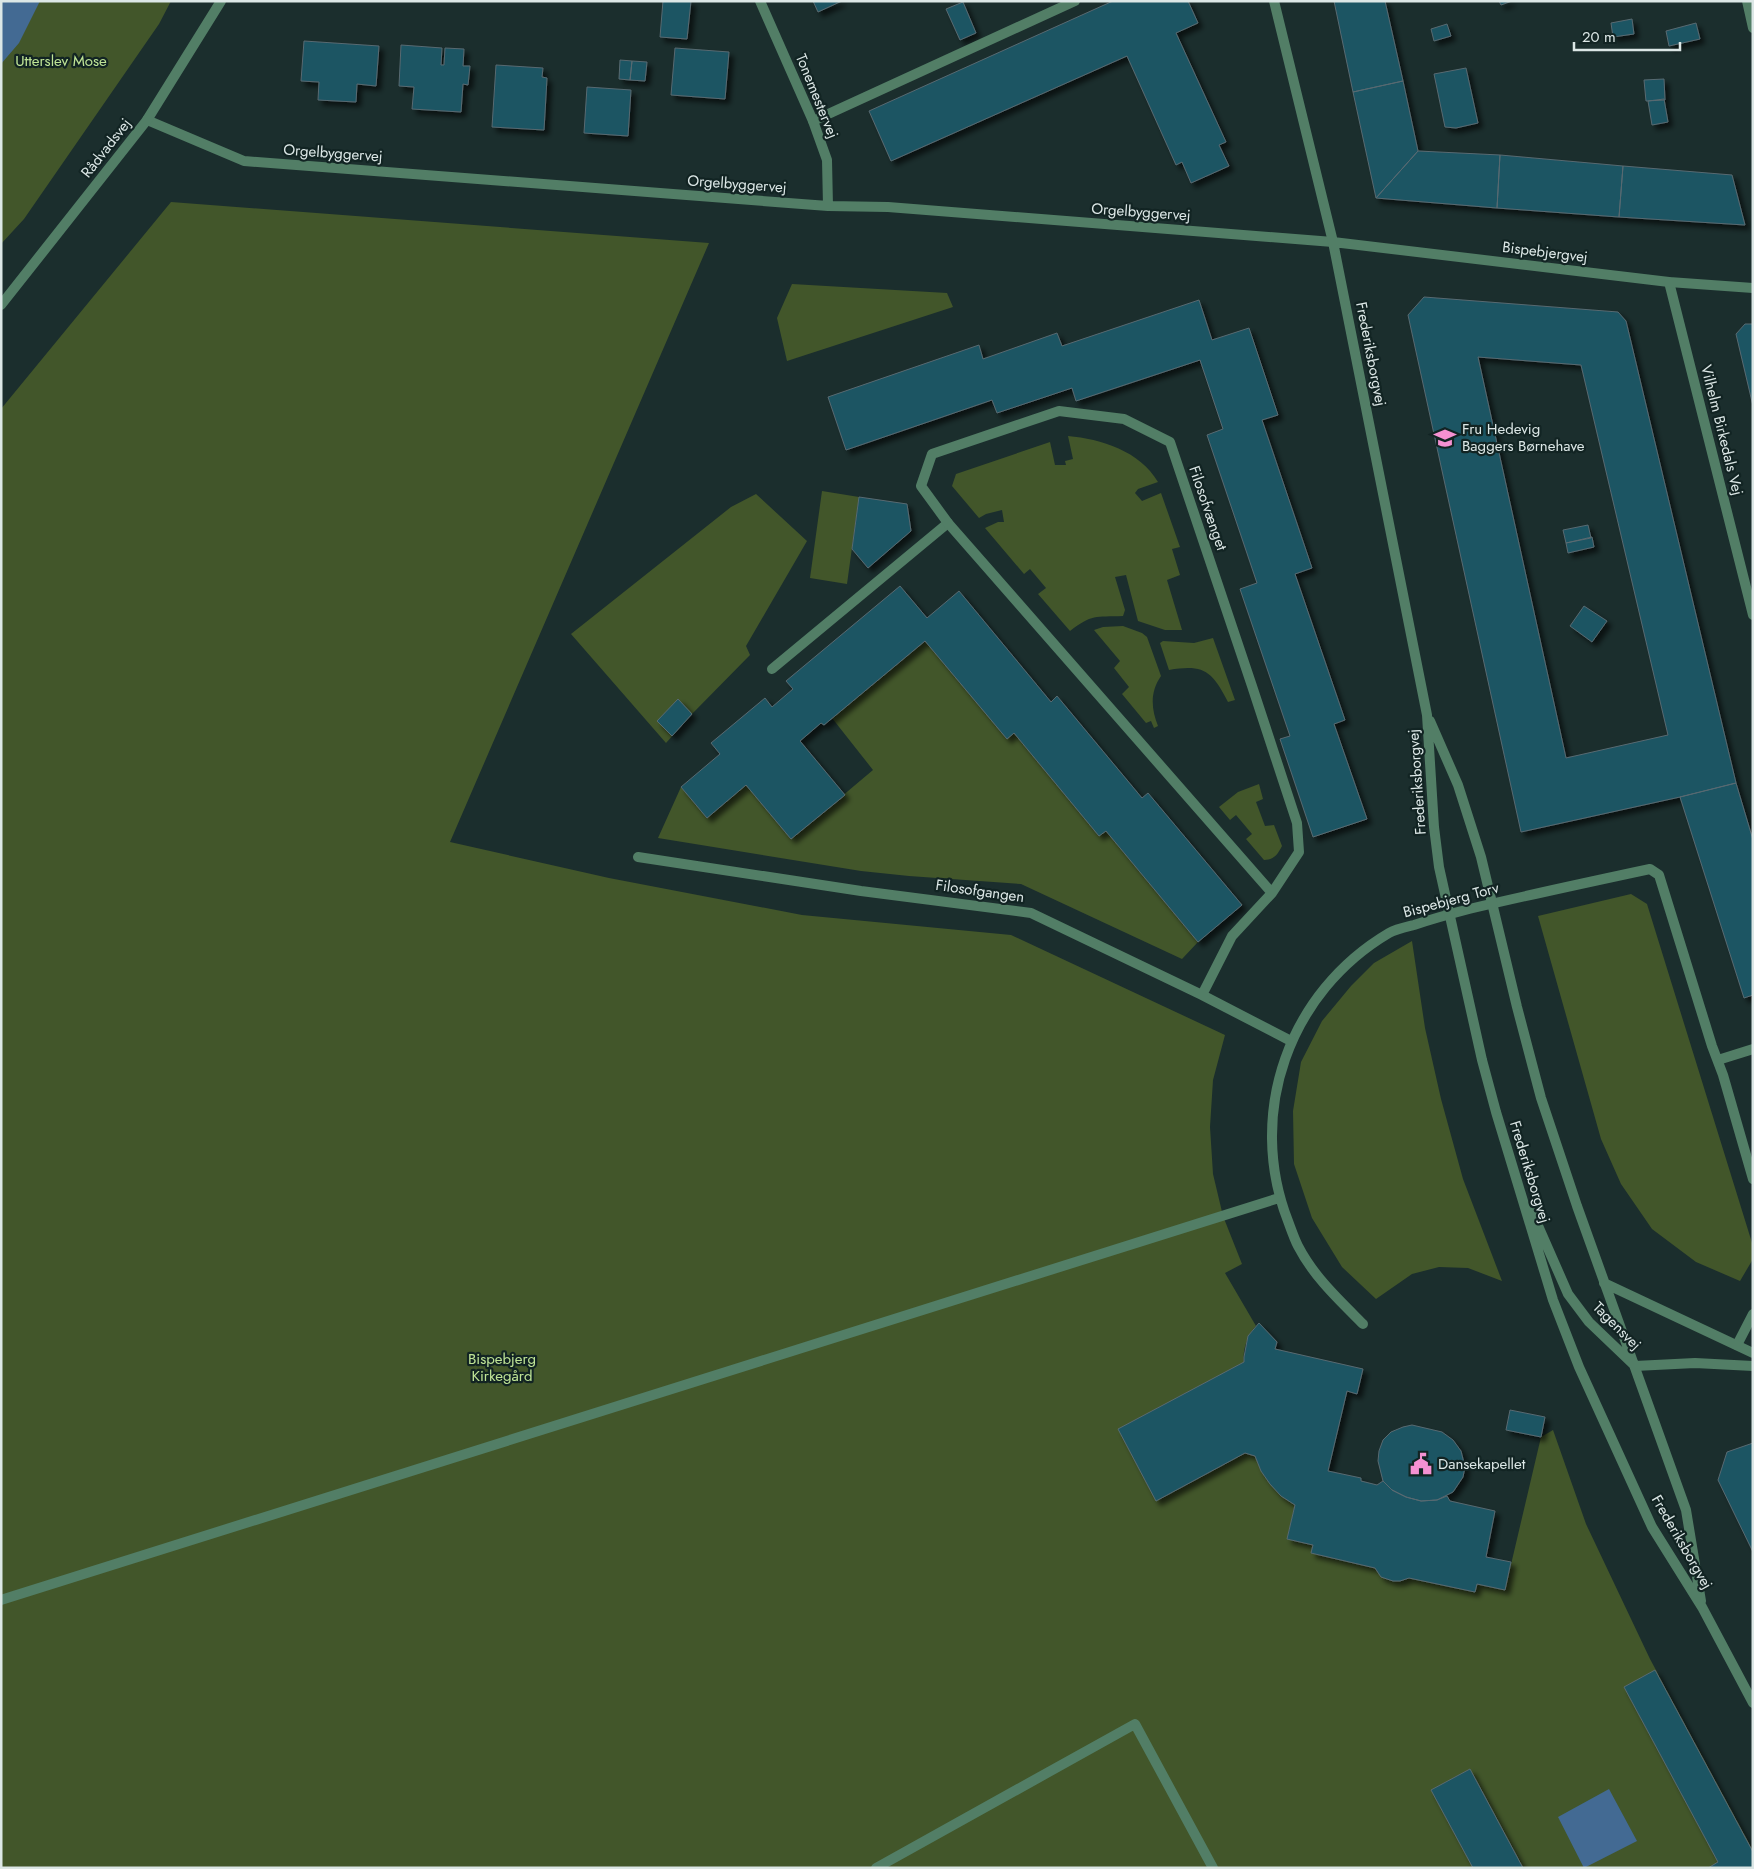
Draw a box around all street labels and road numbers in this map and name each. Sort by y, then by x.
street label: Tonemestervej [790,50,844,142]
street label: Rådvadsvej [76,113,136,183]
street label: Orgelbyggervej [283,139,383,167]
street label: Orgelbyggervej [687,170,787,198]
street label: Orgelbyggervej [1091,198,1191,226]
street label: Bispebjergvej [1501,236,1589,268]
street label: Frederiksborgvej [1350,300,1392,408]
street label: Vilhelm Birkedals Vej [1695,362,1749,498]
street label: Filosofvænget [1183,463,1233,554]
street label: Frederiksborgvej [1402,728,1432,836]
street label: Filosofgangen [934,874,1026,908]
street label: Bispebjerg Torv [1401,877,1502,923]
street label: Frederiksborgvej [1504,1118,1556,1226]
street label: Tagensvej [1588,1297,1646,1355]
street label: Frederiksborgvej [1646,1491,1718,1593]

